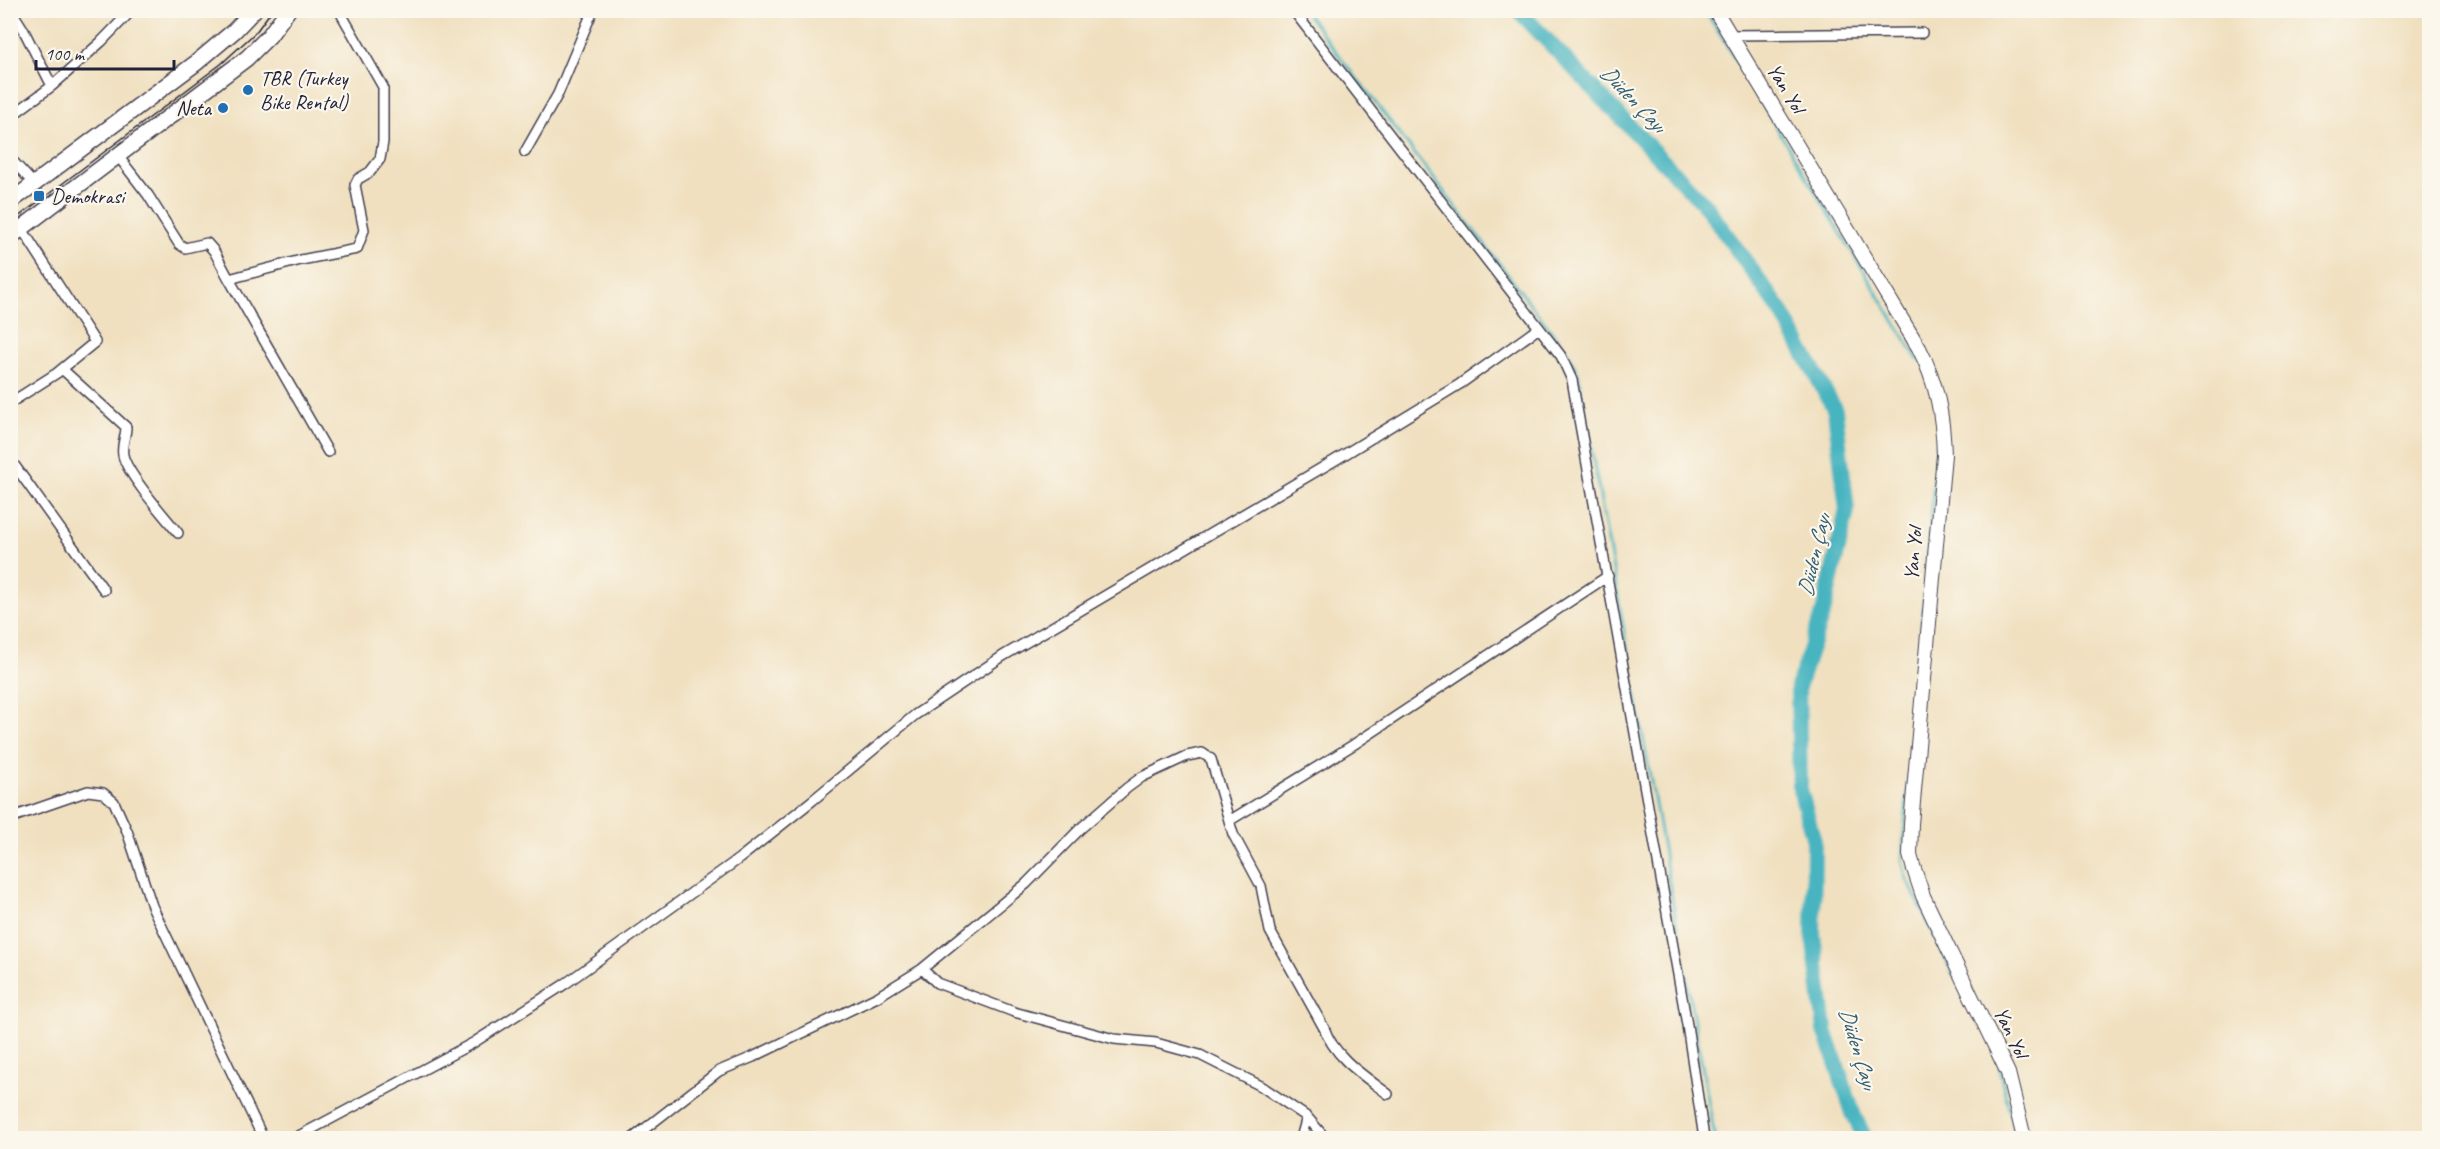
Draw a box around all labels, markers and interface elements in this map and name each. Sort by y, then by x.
scale bar [36,33,174,71]
text: 100 m [45,43,86,65]
water label: Düden Çayı [1594,59,1674,140]
street label: Yan Yol [1761,59,1813,120]
place label: TBR (Turkey Bike Rental) [260,65,349,115]
marker: TBR (Turkey Bike Rental) [241,83,255,97]
place label: Neta [176,95,213,121]
marker: Neta [216,101,230,115]
place label: Demokrasi [51,183,127,209]
marker: Demokrasi [32,189,46,203]
water label: Düden Çayı [1791,509,1838,599]
street label: Yan Yol [1898,523,1929,582]
street label: Yan Yol [1988,1002,2035,1065]
water label: Düden Çayı [1832,1004,1884,1095]

